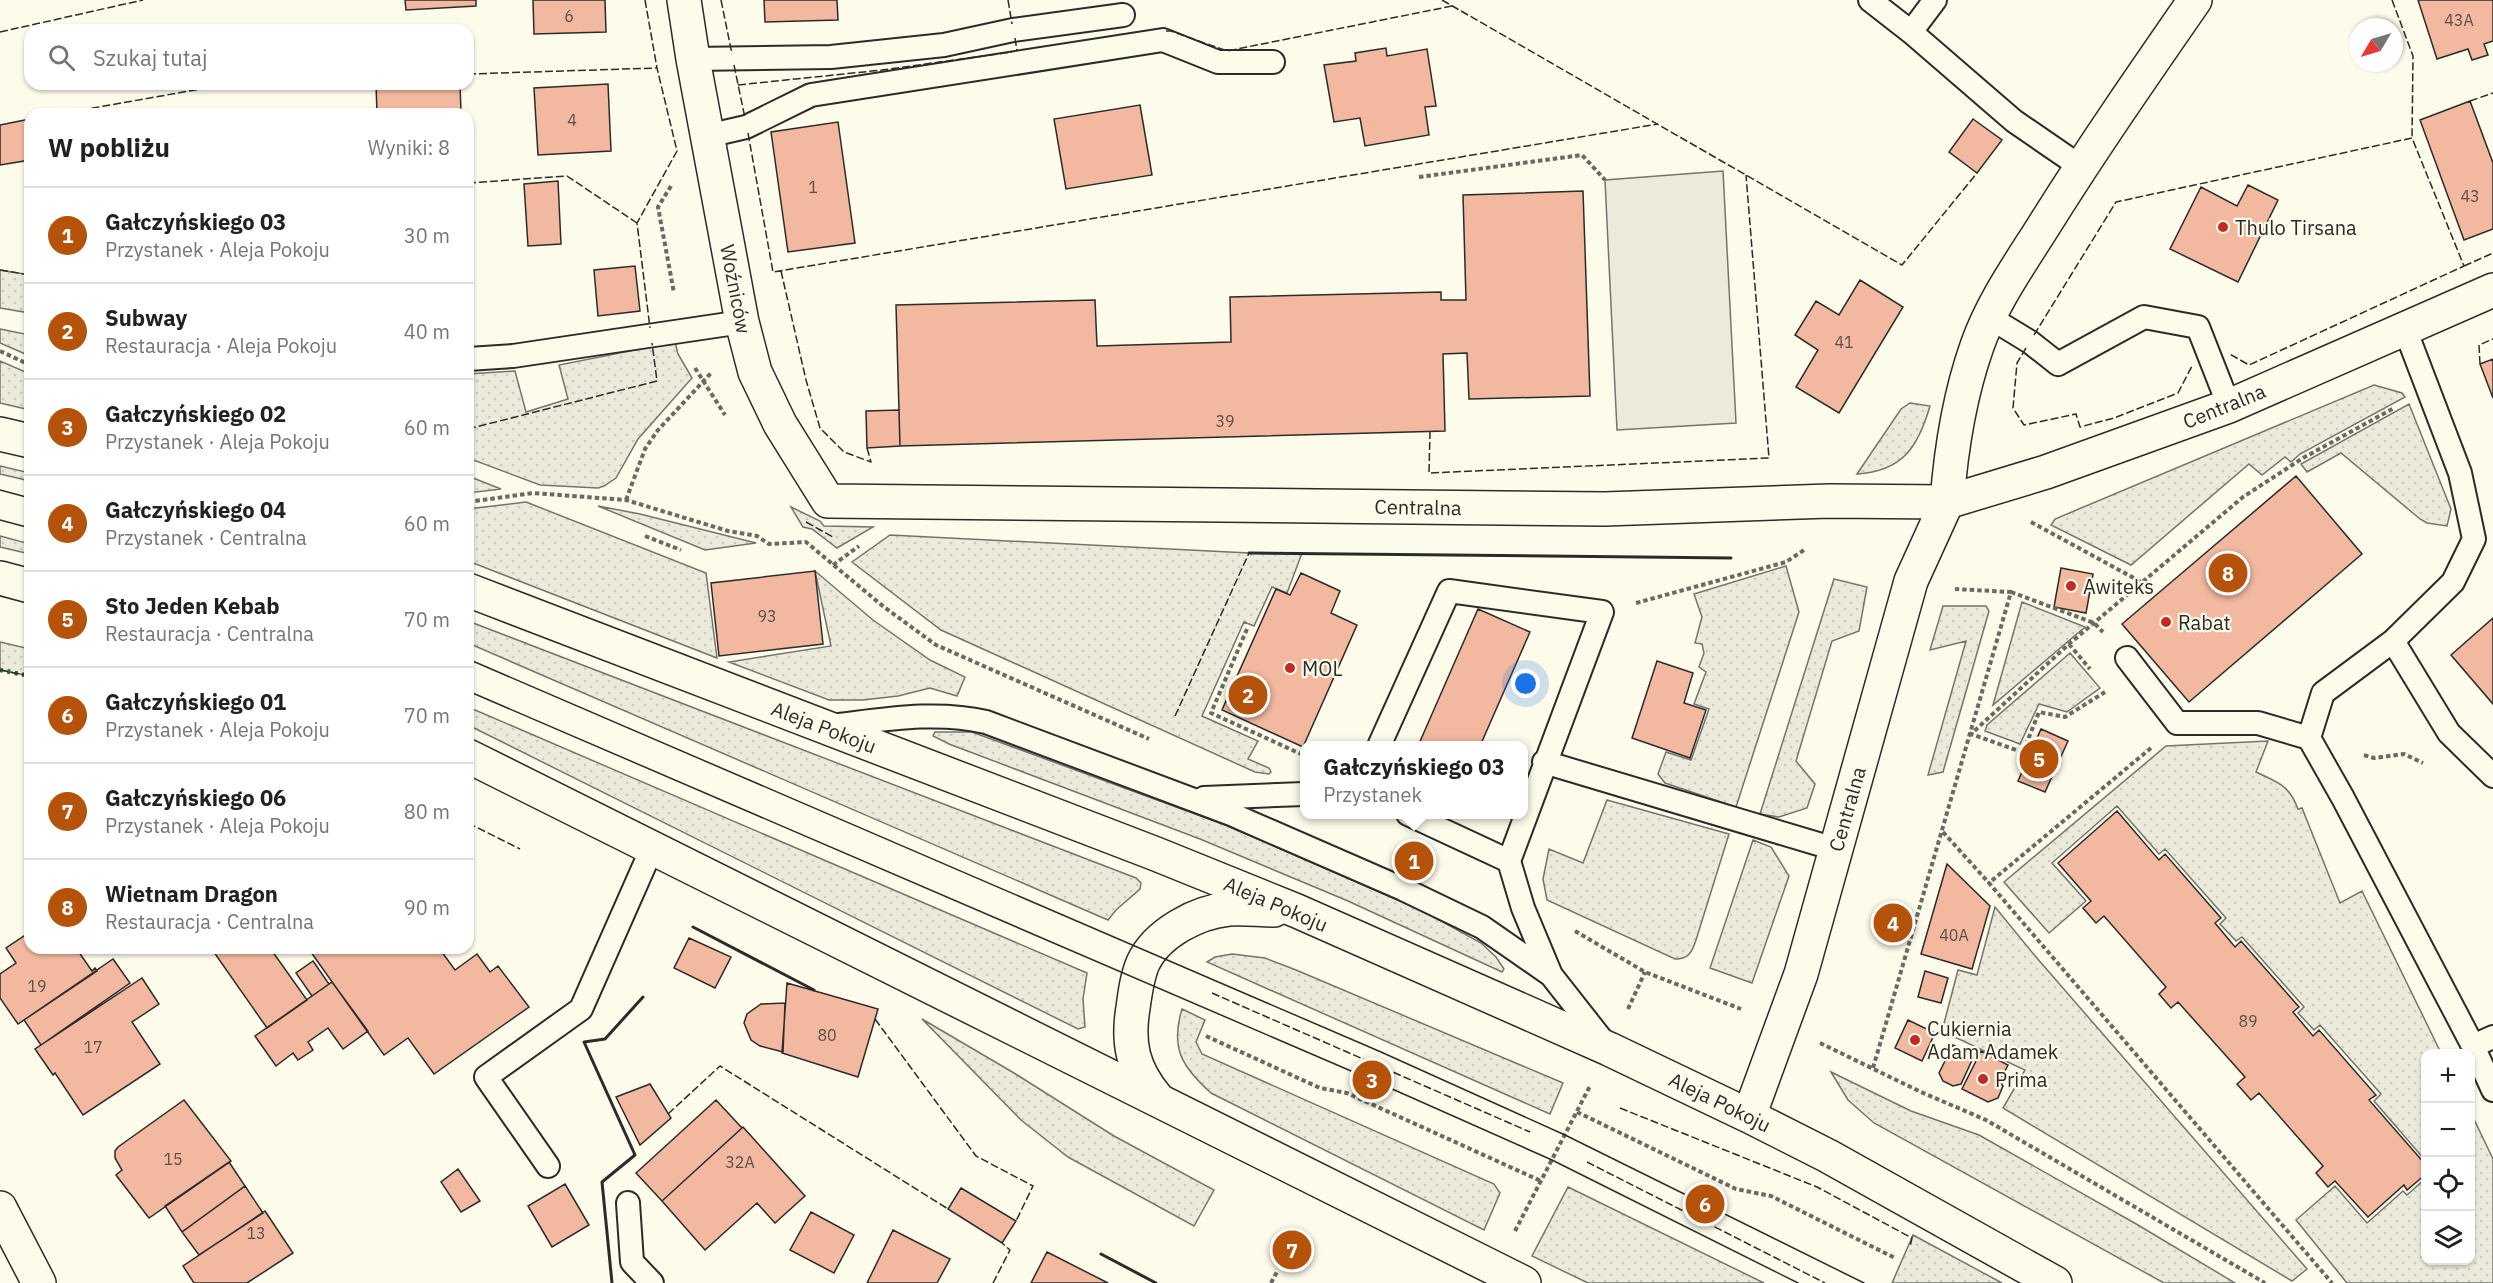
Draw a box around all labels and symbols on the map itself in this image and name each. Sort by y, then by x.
house number: 6 [564,6,574,26]
house number: 43A [2444,10,2474,30]
north arrow [2349,18,2403,72]
house number: 4 [567,110,577,130]
house number: 1 [808,177,818,197]
house number: 43 [2460,186,2480,206]
place label: Thulo Tirsana [2235,214,2357,241]
marker: Thulo Tirsana [2216,220,2230,234]
street label: Woźniców [714,242,758,336]
house number: 41 [1834,332,1854,352]
street label: Centralna [2179,377,2270,435]
house number: 39 [1215,411,1235,431]
street label: Centralna [1374,493,1462,521]
pin: 8 [2208,550,2248,596]
place label: Awiteks [2083,573,2154,600]
marker: Awiteks [2064,579,2078,593]
house number: 93 [757,606,777,626]
place label: Rabat [2178,609,2231,636]
marker: Rabat [2159,615,2173,629]
place label: MOL [1302,655,1342,682]
marker: MOL [1283,661,1297,675]
your location [1511,669,1540,698]
pin: 2 [1228,672,1268,718]
street label: Aleja Pokoju [768,695,880,759]
pin: 5 [2020,736,2058,782]
street label: Centralna [1822,763,1872,855]
pin: 1 [1394,838,1434,884]
street label: Aleja Pokoju [1220,870,1332,938]
pin: 4 [1874,900,1912,946]
house number: 40A [1939,925,1969,945]
house number: 19 [27,976,47,996]
house number: 89 [2238,1011,2258,1031]
place label: Cukiernia Adam Adamek [1927,1015,2059,1065]
house number: 80 [817,1025,837,1045]
marker: Cukiernia Adam Adamek [1908,1033,1922,1047]
house number: 17 [83,1037,103,1057]
pin: 3 [1352,1058,1392,1102]
street label: Aleja Pokoju [1665,1066,1775,1138]
place label: Prima [1995,1066,2048,1093]
marker: Prima [1976,1072,1990,1086]
house number: 15 [163,1149,183,1169]
house number: 32A [725,1152,755,1172]
pin: 6 [1686,1182,1724,1226]
house number: 13 [246,1223,266,1243]
pin: 7 [1272,1228,1312,1272]

